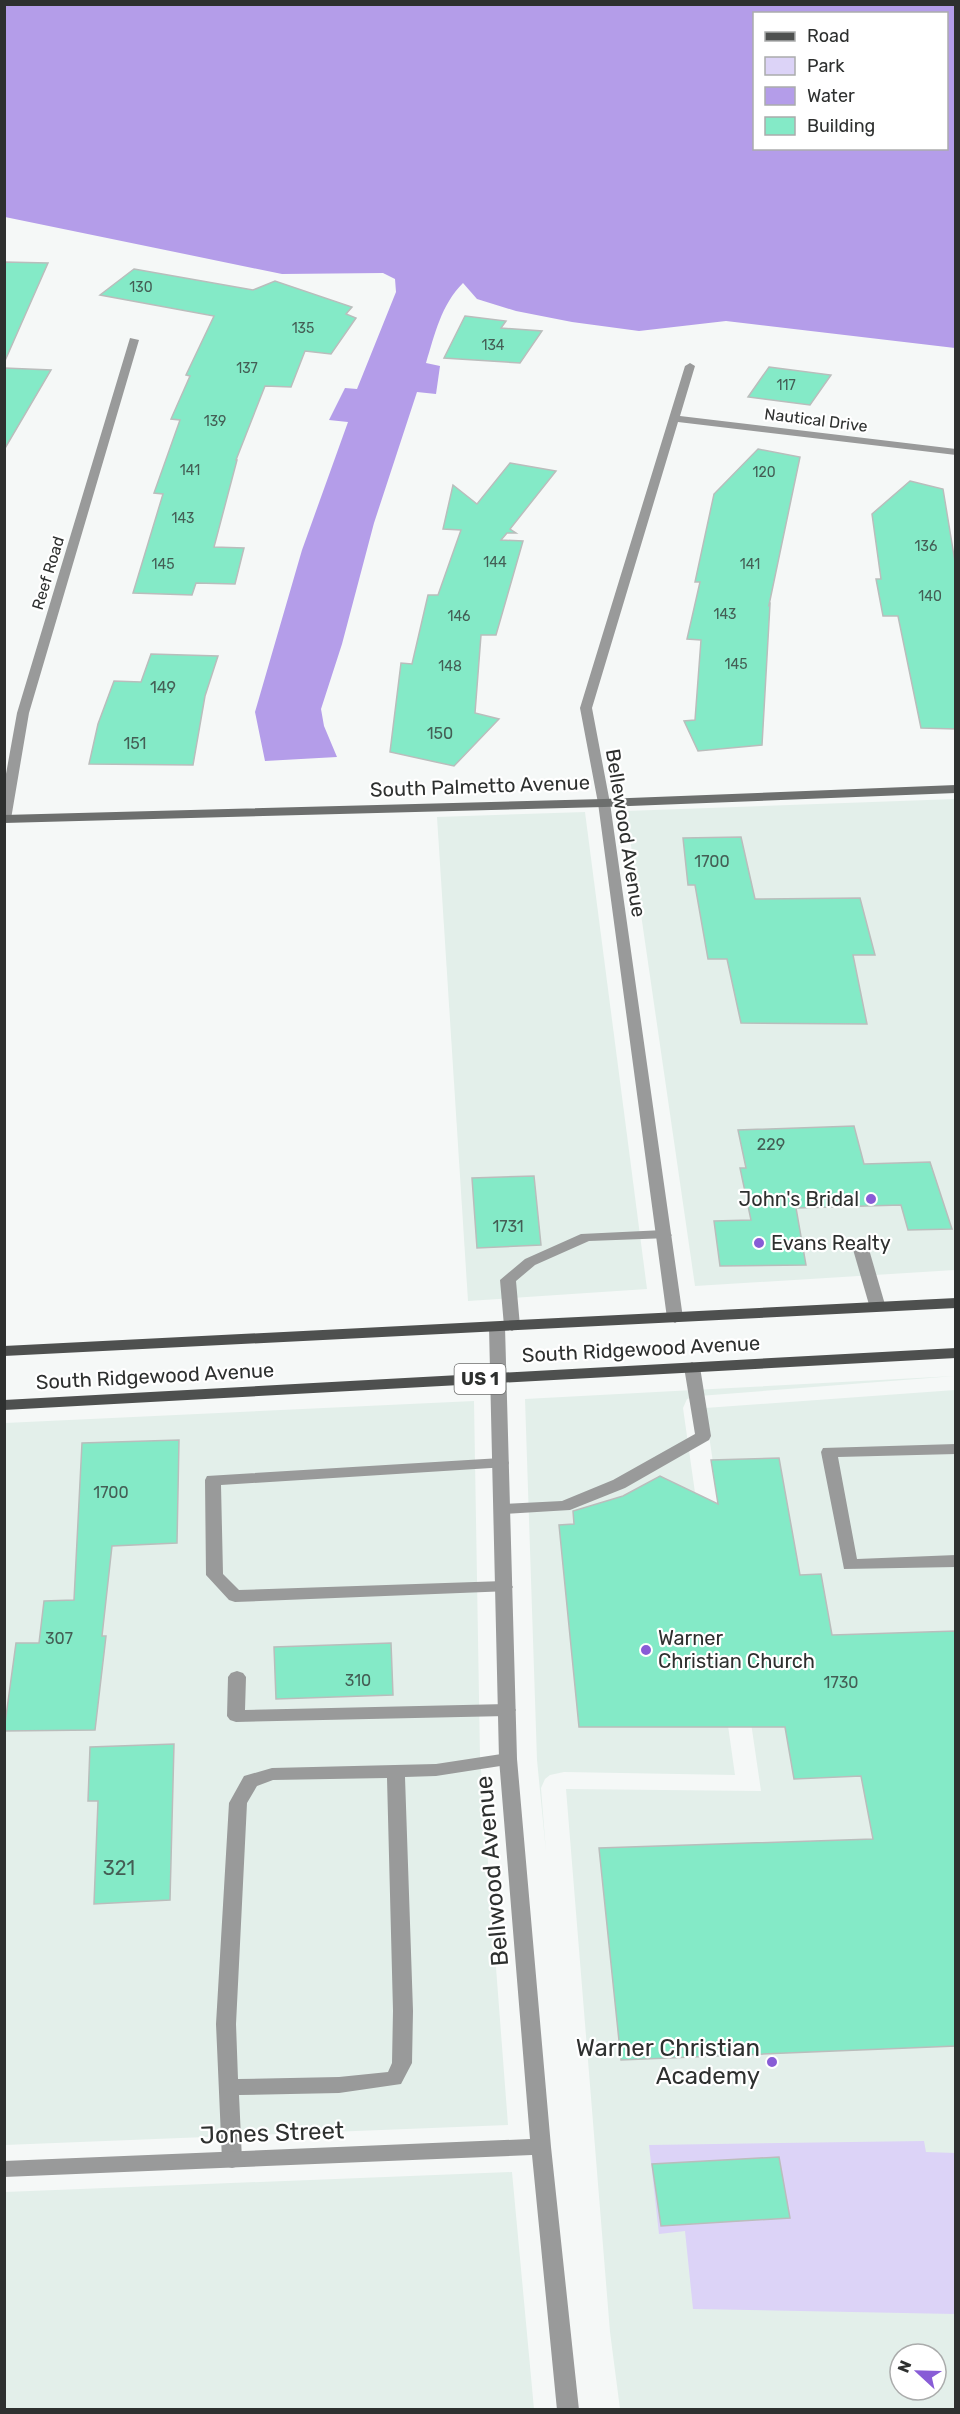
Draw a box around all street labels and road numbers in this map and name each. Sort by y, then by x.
street label: Nautical Drive [763,404,869,436]
street label: Reef Road [28,534,68,612]
street label: Bellewood Avenue [601,747,651,919]
street label: South Palmetto Avenue [370,770,590,802]
street label: South Ridgewood Avenue [521,1331,761,1367]
street label: South Ridgewood Avenue [35,1358,275,1394]
road number: US 1 [454,1364,506,1394]
street label: Bellwood Avenue [470,1775,514,1967]
street label: Jones Street [199,2116,345,2150]

